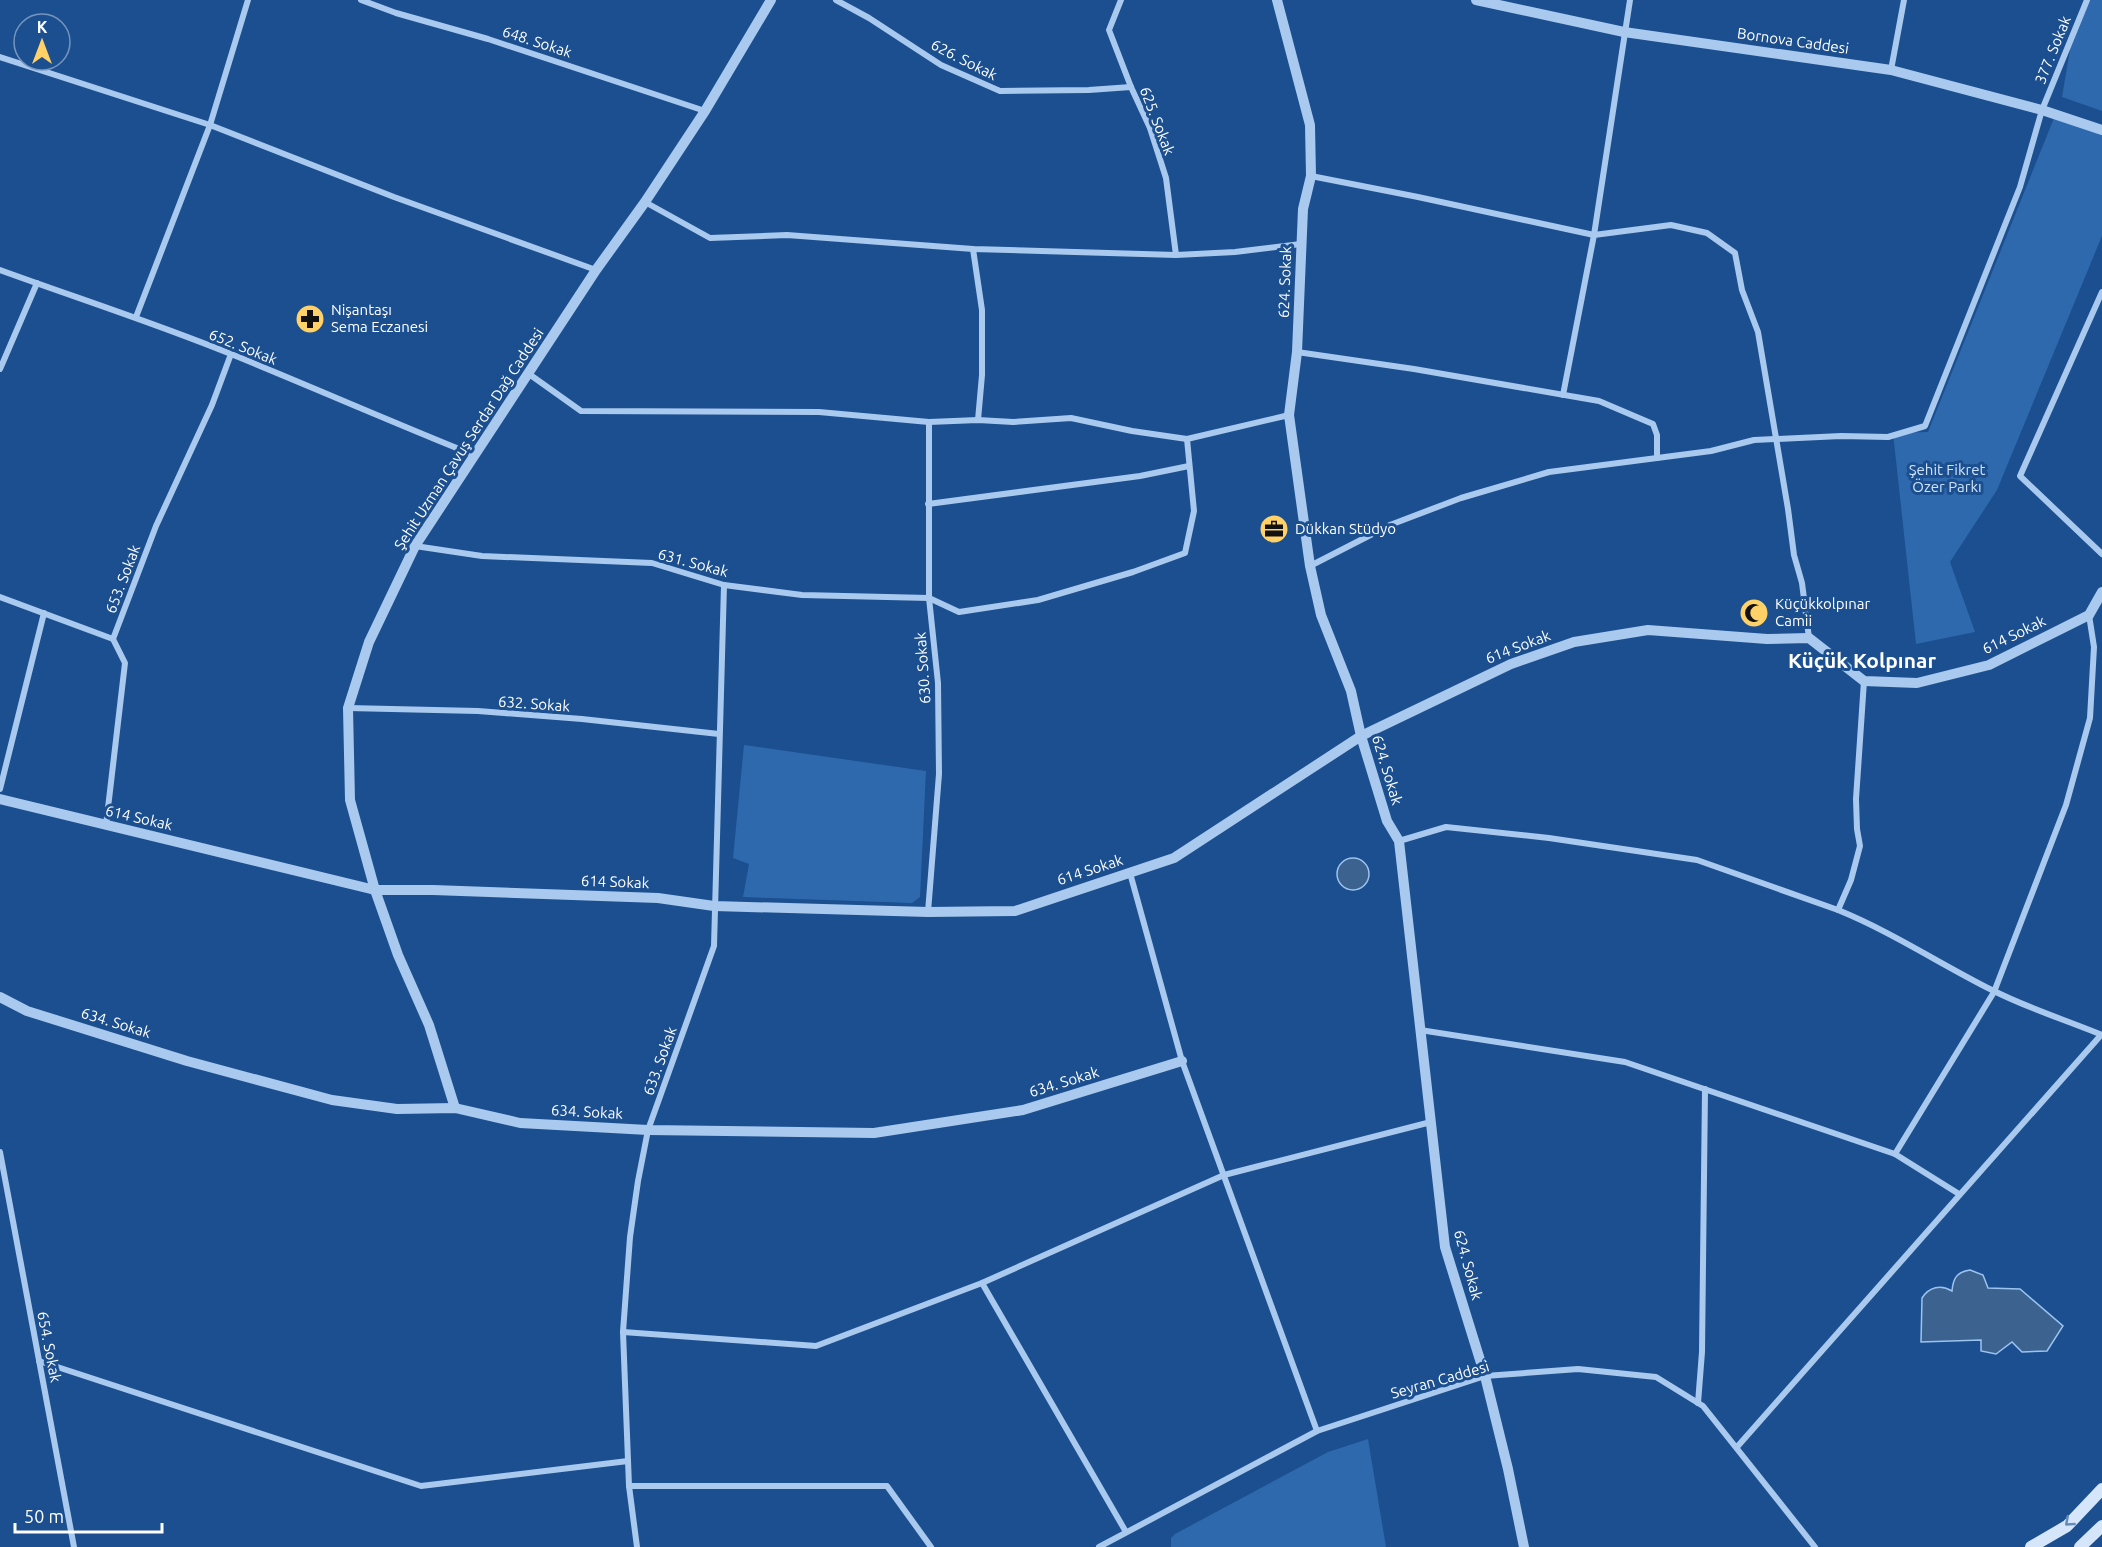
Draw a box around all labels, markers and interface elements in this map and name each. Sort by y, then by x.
north arrow [12,12,72,72]
street label: 377. Sokak [2031,13,2074,86]
text: K [37,18,48,36]
street label: 648. Sokak [500,22,574,61]
street label: Bornova Caddesi [1736,24,1850,57]
street label: 626. Sokak [928,36,1001,84]
street label: 625. Sokak [1137,84,1178,158]
street label: 624. Sokak [1275,245,1294,318]
place label: Nişantaşı Sema Eczanesi [331,301,428,335]
pharmacy icon: Nişantaşı Sema Eczanesi [294,303,326,335]
street label: 652. Sokak [207,325,280,368]
street label: Şehit Uzman Çavuş Serdar Dağ Caddesi [390,325,547,553]
park label: Şehit Fikret Özer Parkı [1909,461,1985,495]
office icon: Dükkan Stüdyo [1258,513,1290,545]
place label: Dükkan Stüdyo [1295,520,1396,537]
street label: 653. Sokak [102,542,144,615]
street label: 631. Sokak [656,545,730,580]
place label: Küçükkolpınar Camii [1775,595,1870,629]
mosque icon: Küçükkolpınar Camii [1738,597,1770,629]
street label: 614 Sokak [1979,612,2049,657]
street label: 614 Sokak [1483,626,1553,667]
street label: 630. Sokak [911,631,933,705]
district label: Küçük Kolpınar [1788,648,1936,672]
street label: 632. Sokak [498,693,571,715]
street label: 624. Sokak [1369,733,1406,807]
street label: 614 Sokak [104,802,175,834]
street label: 614 Sokak [1055,851,1125,888]
street label: 614 Sokak [581,872,650,891]
street label: 634. Sokak [79,1004,153,1041]
street label: 633. Sokak [639,1024,680,1098]
street label: 634. Sokak [1027,1063,1101,1100]
street label: 634. Sokak [551,1101,624,1122]
street label: 624. Sokak [1451,1228,1486,1302]
street label: 654. Sokak [34,1310,65,1384]
street label: Seyran Caddesi [1389,1357,1491,1402]
scale bar [15,1496,162,1534]
text: 50 m [24,1506,64,1526]
one-way arrow [2065,1515,2076,1526]

